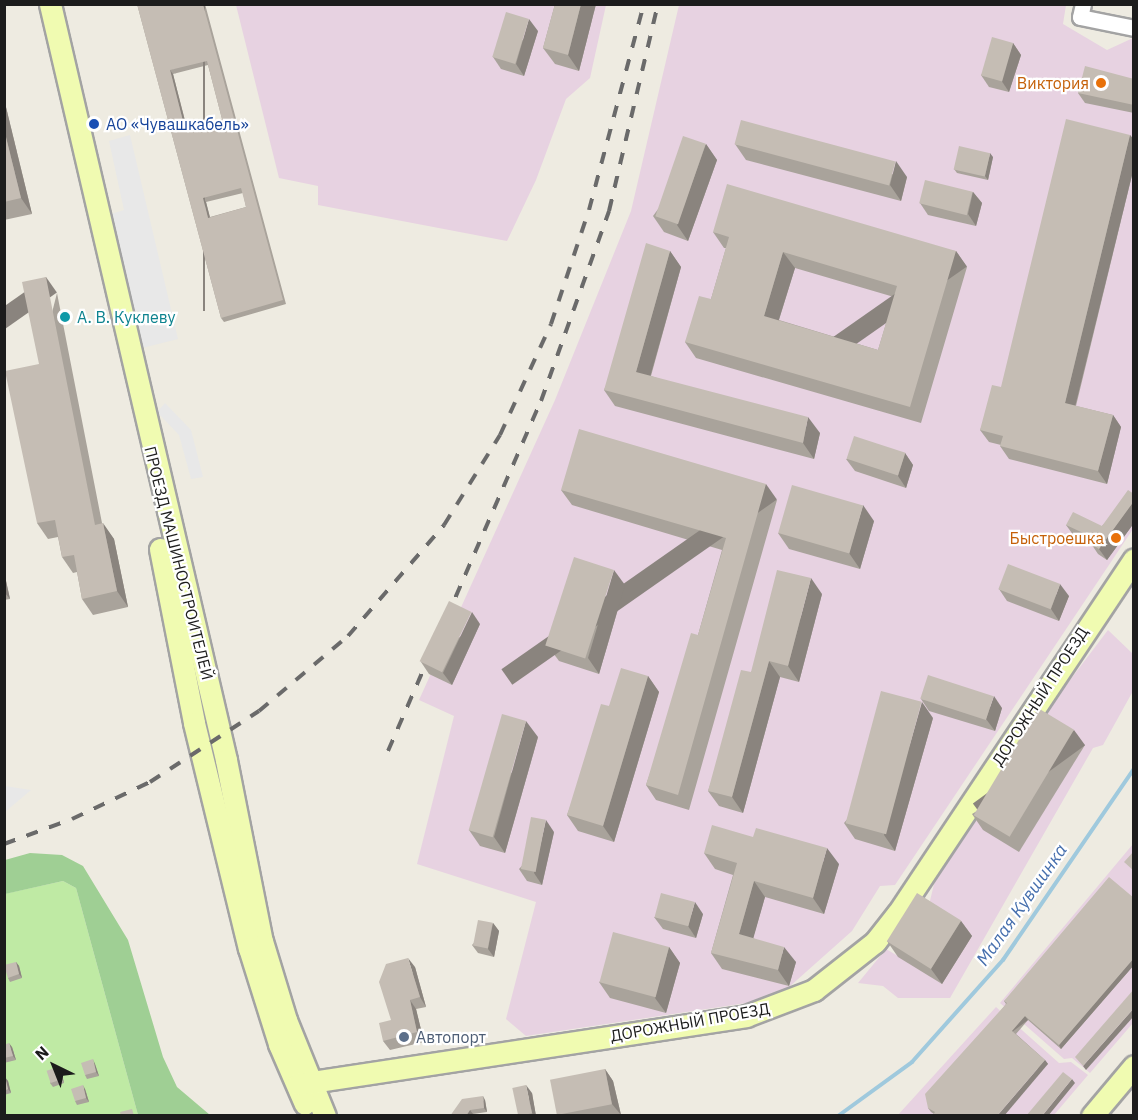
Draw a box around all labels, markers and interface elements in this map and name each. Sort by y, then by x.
place label: Виктория [1017,73,1089,93]
marker: Виктория [1094,76,1108,90]
place label: АО «Чувашкабель» [106,114,249,134]
marker: АО «Чувашкабель» [87,117,101,131]
place label: А. В. Куклеву [77,307,176,327]
marker: А. В. Куклеву [58,310,72,324]
street label: ПРОЕЗД МАШИНОСТРОИТЕЛЕЙ [141,444,217,682]
place label: Быстроешка [1010,528,1104,548]
marker: Быстроешка [1109,531,1123,545]
street label: ДОРОЖНЫЙ ПРОЕЗД [988,623,1092,769]
water label: Малая Кувшинка [972,840,1072,970]
street label: ДОРОЖНЫЙ ПРОЕЗД [609,999,771,1045]
place label: Автопорт [416,1027,486,1047]
marker: Автопорт [397,1030,411,1044]
north arrow [24,1036,84,1096]
text: N [31,1042,53,1064]

